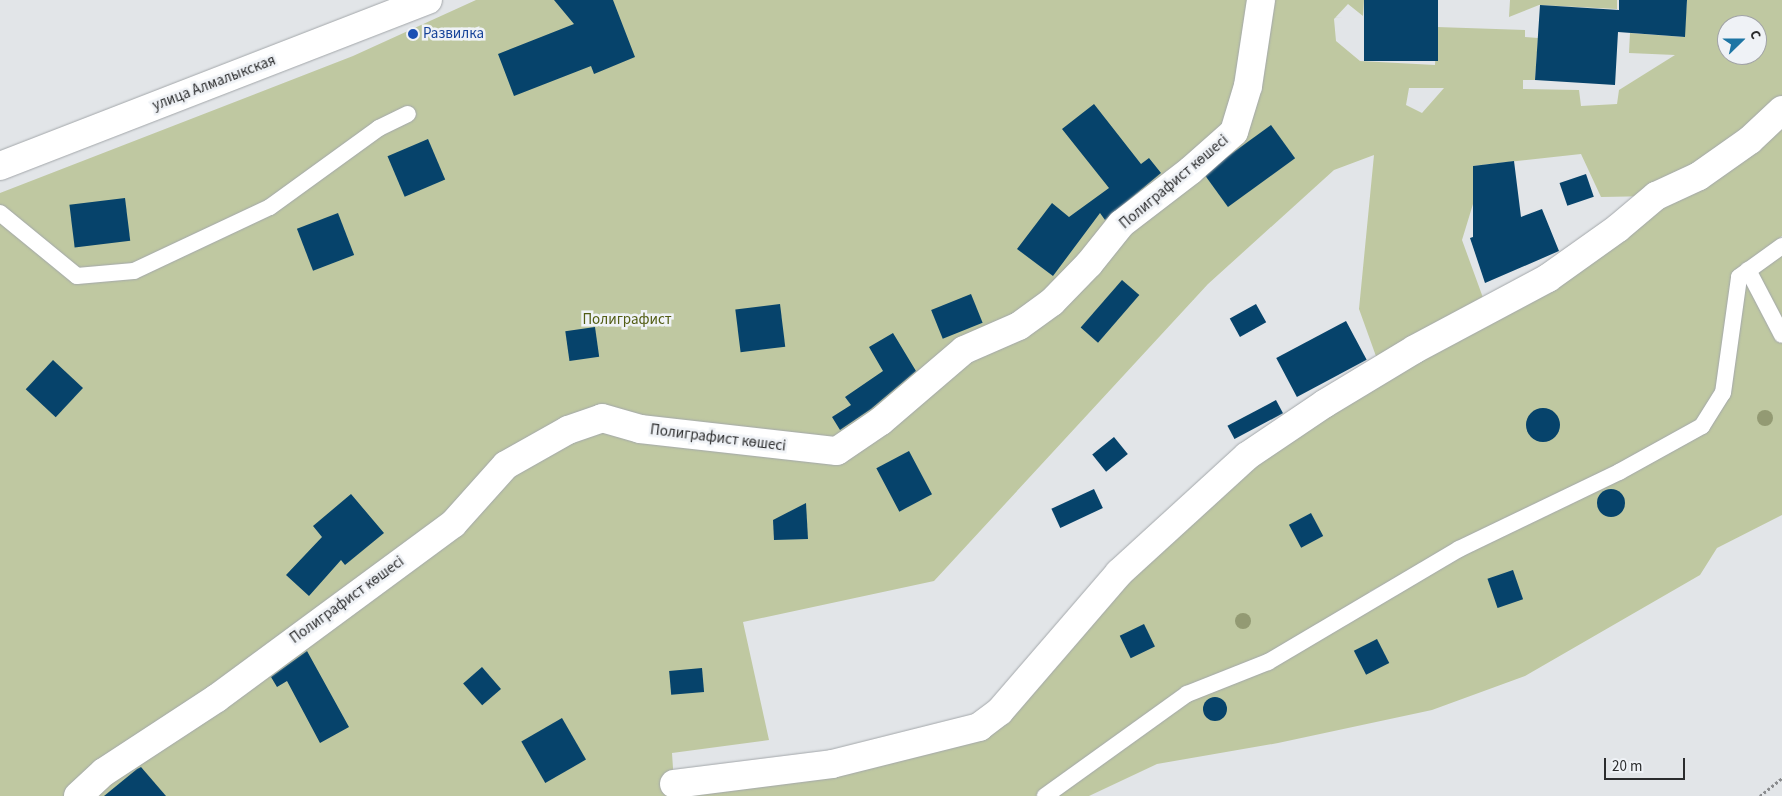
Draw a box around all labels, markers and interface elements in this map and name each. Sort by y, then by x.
north arrow [1717,15,1767,65]
place label: Развилка [423,25,484,43]
text: С [1744,27,1766,42]
marker: Развилка [407,28,419,40]
street label: улица Алмалыкская [150,51,278,115]
street label: Полиграфист көшесі [1116,131,1232,233]
park label: Полиграфист [582,311,672,329]
street label: Полиграфист көшесі [649,421,787,455]
street label: Полиграфист көшесі [286,553,408,647]
scale bar [1607,748,1688,780]
text: 20 m [1612,756,1642,777]

